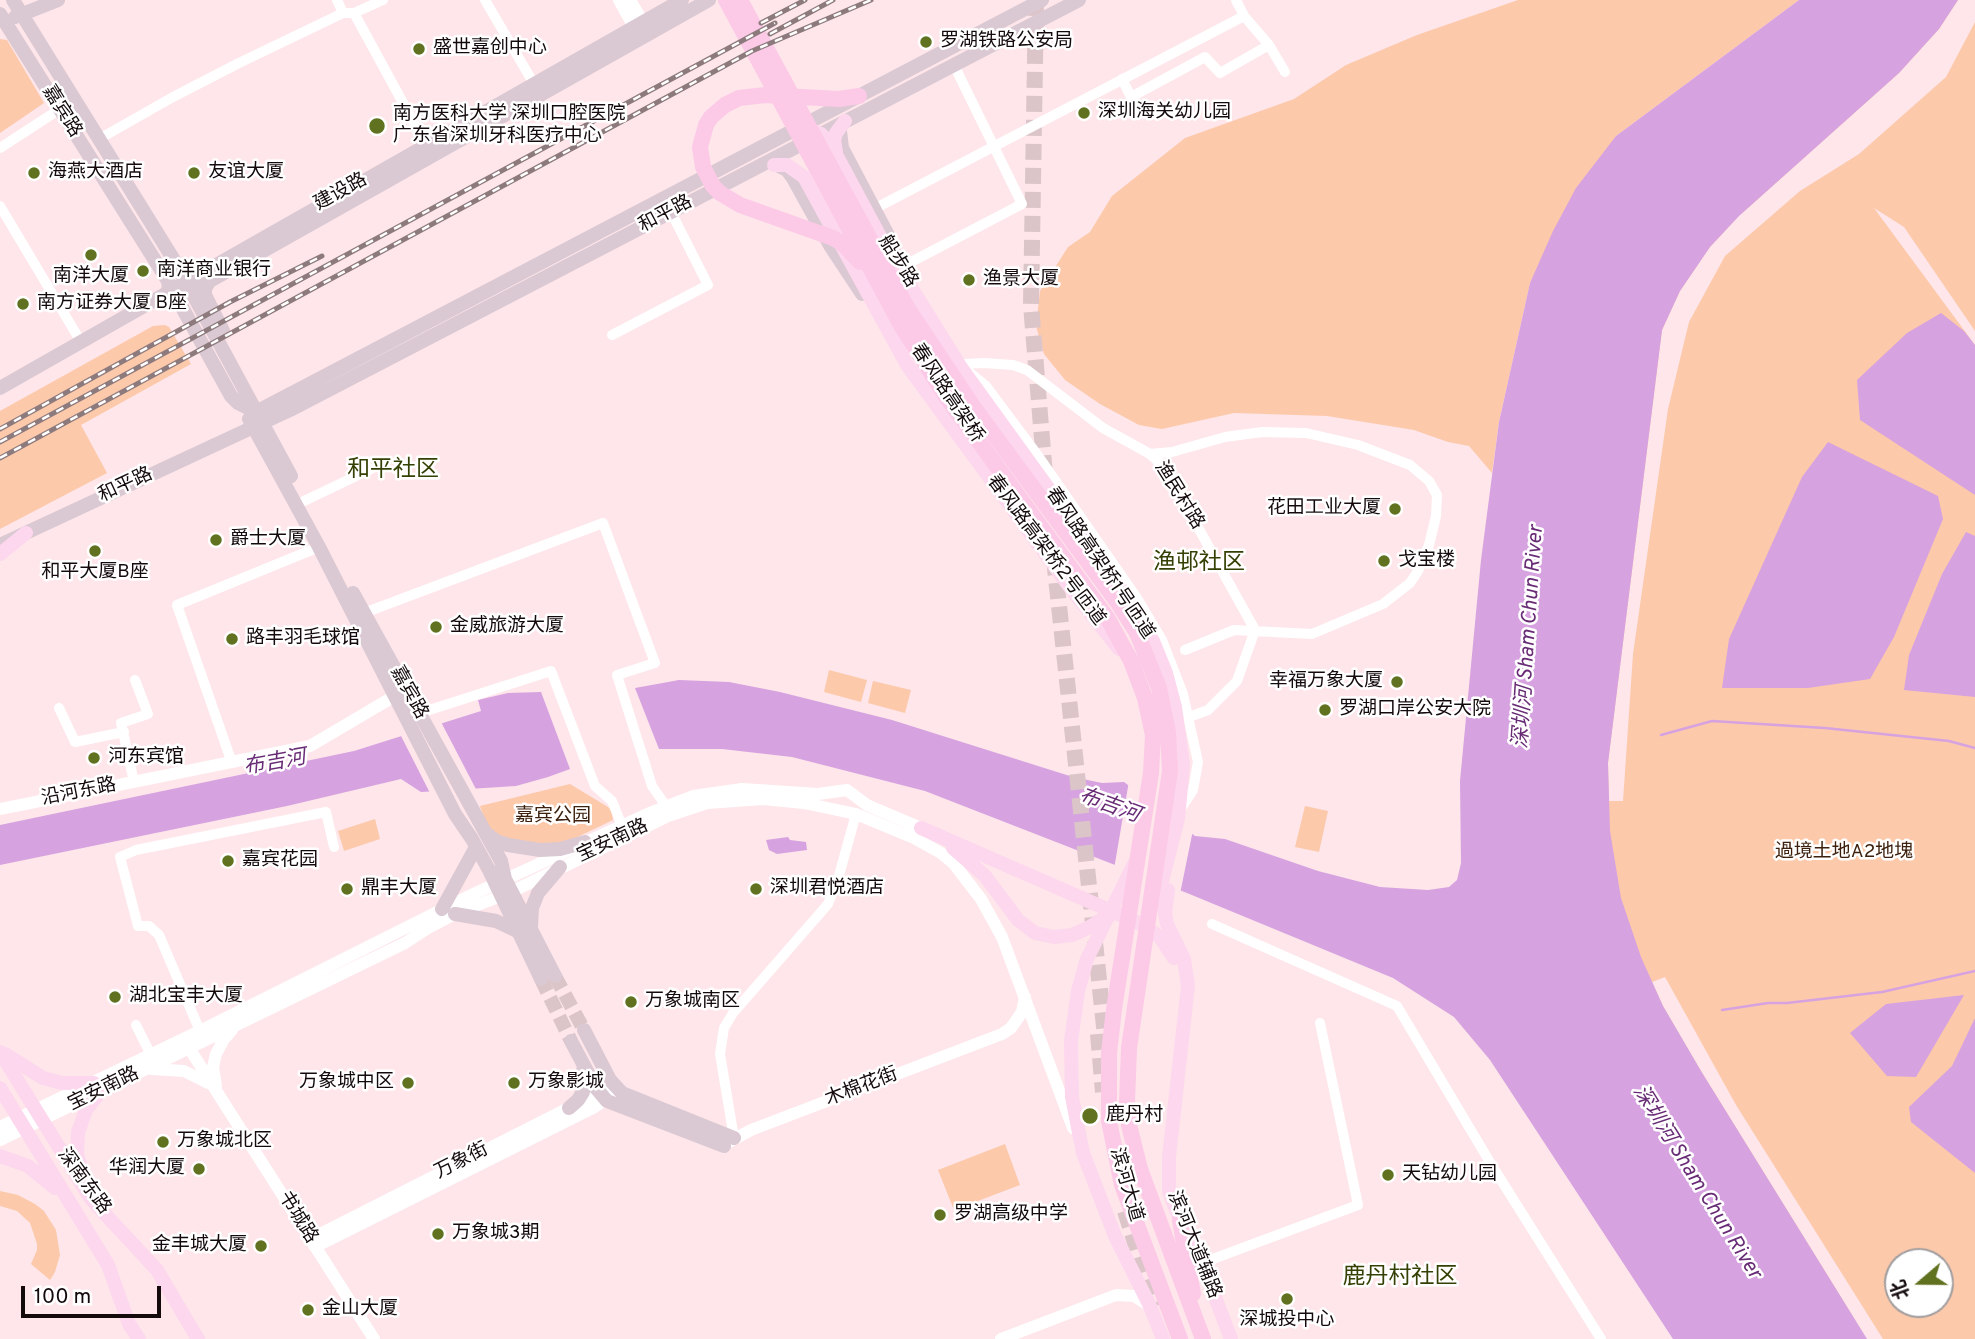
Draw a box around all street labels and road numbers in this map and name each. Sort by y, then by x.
street label: 嘉宾路 [36,82,86,142]
street label: 建设路 [311,169,371,217]
street label: 和平路 [635,192,697,238]
street label: 船步路 [872,232,922,292]
street label: 春风路高架桥 [905,340,987,448]
street label: 渔民村路 [1148,458,1208,534]
street label: 和平路 [95,464,157,508]
street label: 春风路高架桥2号匝道 [981,471,1109,631]
street label: 春风路高架桥1号匝道 [1040,484,1158,644]
street label: 嘉宾路 [384,663,432,723]
street label: 沿河东路 [40,775,118,811]
street label: 宝安南路 [574,816,652,868]
street label: 宝安南路 [65,1063,143,1117]
street label: 木棉花街 [822,1064,902,1112]
street label: 万象街 [431,1139,493,1185]
street label: 深南东路 [51,1145,115,1219]
street label: 滨河大道 [1104,1145,1146,1225]
street label: 书城路 [272,1188,322,1248]
street label: 滨河大道辅路 [1161,1188,1225,1302]

